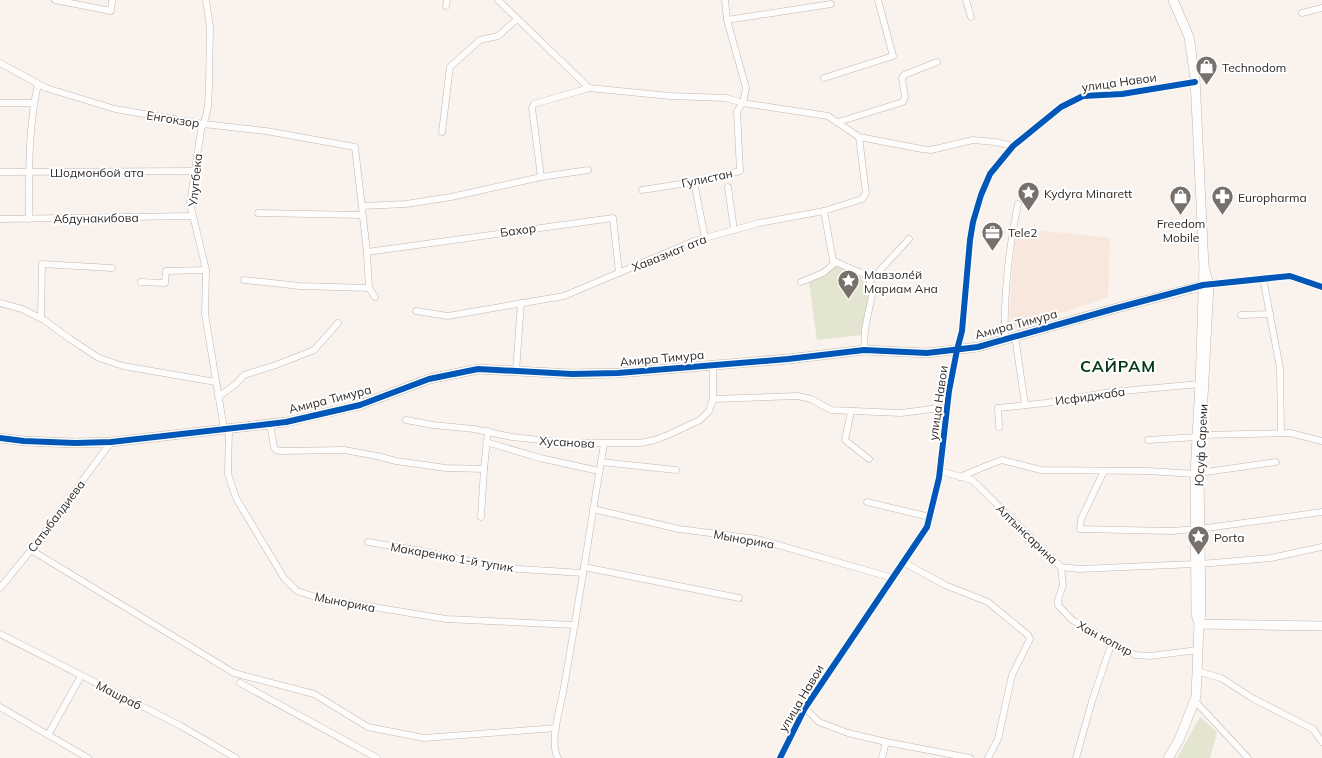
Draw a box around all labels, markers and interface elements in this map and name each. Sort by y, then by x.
shop icon: Technodom [1194,54,1220,87]
place label: Technodom [1222,60,1286,75]
street label: улица Навои [1081,69,1157,95]
street label: Енгокзор [145,107,201,131]
street label: Улугбека [185,153,205,208]
street label: Шодмонбой ата [50,165,144,180]
street label: Гулистан [680,165,734,191]
place icon: Kydyra Minarett [1016,180,1042,213]
shop icon: Freedom Mobile [1168,183,1194,216]
pharmacy icon: Europharma [1210,184,1236,217]
place label: Kydyra Minarett [1044,186,1132,201]
place label: Europharma [1238,190,1307,205]
street label: Абдунакибова [53,210,139,226]
place label: Freedom Mobile [1157,216,1205,245]
office icon: Tele2 [979,219,1005,252]
street label: Бахор [499,220,537,240]
place label: Tele2 [1008,225,1037,240]
street label: Хавазмат ата [629,231,709,275]
place label: Мавзоле́й Мариам Ана [864,267,938,296]
place icon: Мавзоле́й Мариам Ана [835,268,861,301]
street label: Амира Тимура [973,306,1059,342]
street label: Амира Тимура [619,347,705,369]
district label: САЙРАМ [1080,356,1156,376]
street label: улица Навои [925,365,951,441]
street label: Амира Тимура [287,382,373,416]
street label: Исфиджаба [1054,384,1126,408]
street label: Юсуф Сареми [1191,403,1211,487]
street label: Хусанова [539,433,595,451]
street label: Сатыбалдиева [24,477,88,555]
street label: Алтынсарина [993,501,1061,567]
place icon: Porta [1186,524,1212,557]
street label: Мынорика [712,526,776,552]
place label: Porta [1214,530,1244,545]
street label: Макаренко 1-й тупик [389,539,515,575]
street label: Мынорика [313,589,377,615]
street label: Хан копир [1075,617,1135,659]
street label: улица Навои [775,662,827,734]
street label: Машраб [94,677,144,713]

